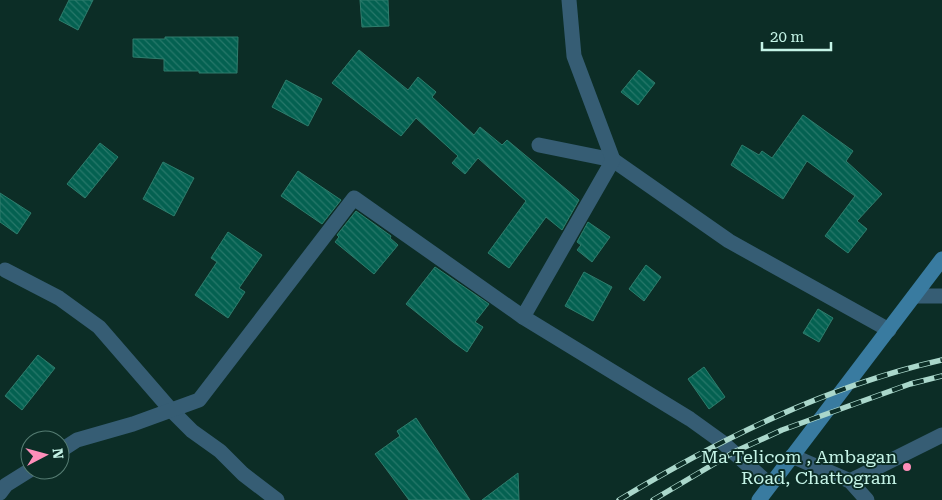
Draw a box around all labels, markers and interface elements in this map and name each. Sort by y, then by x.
scale bar [762,20,831,52]
text: 20 m [770,28,805,46]
north arrow [20,430,70,480]
place label: Ma Telicom , Ambagan Road, Chattogram [701,446,897,488]
text: N [49,447,66,460]
marker: Ma Telicom , Ambagan Road, Chattogram [901,461,913,473]

